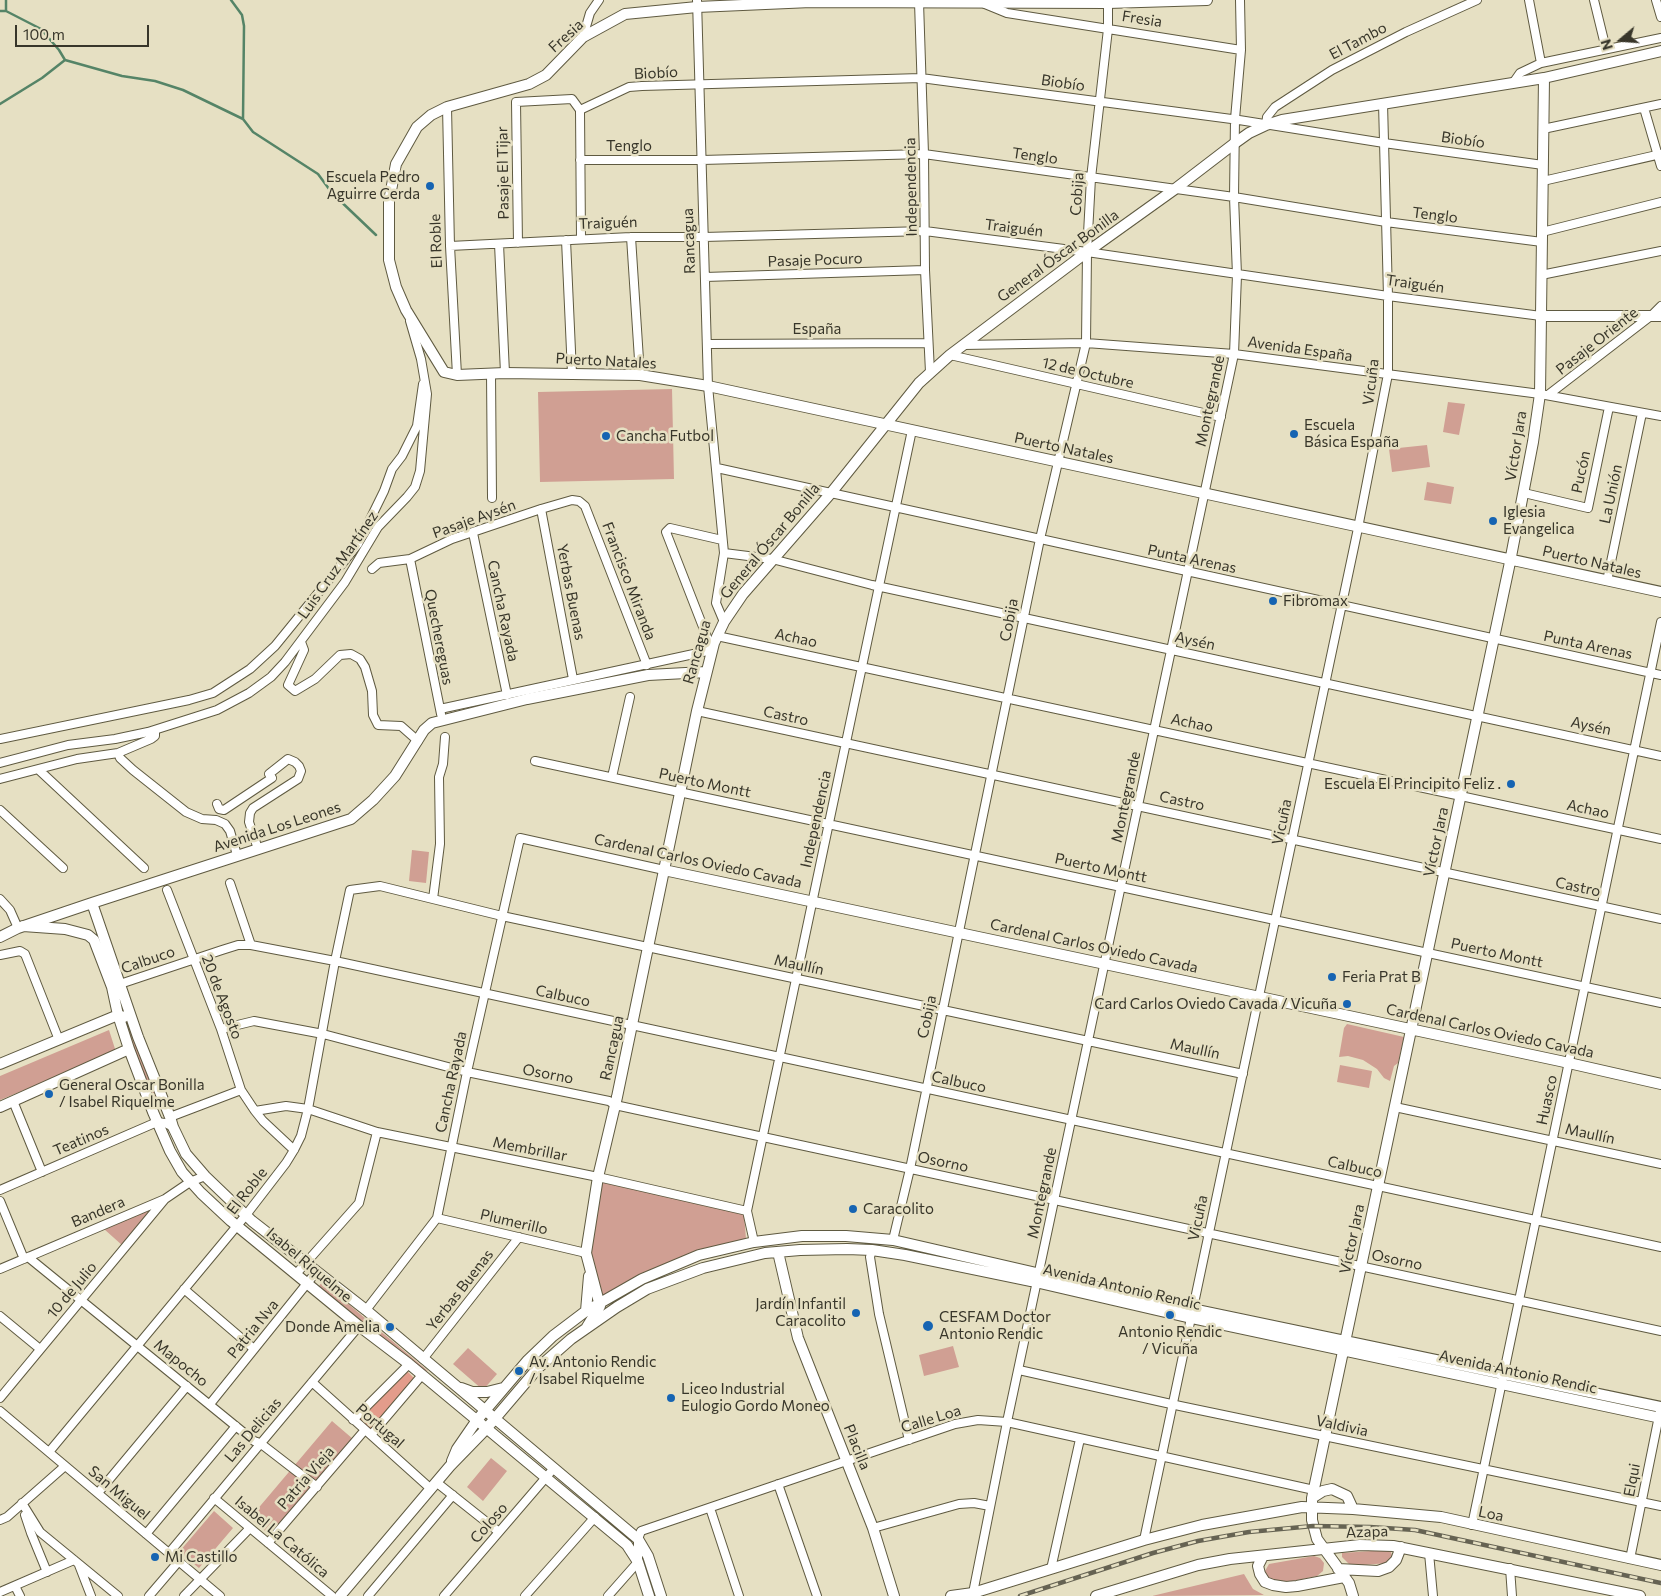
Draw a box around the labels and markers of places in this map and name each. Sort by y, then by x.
place label: Escuela Pedro Aguirre Cerda [326,168,420,203]
marker: Escuela Pedro Aguirre Cerda [424,180,436,192]
place label: Escuela Básica España [1304,416,1399,451]
place label: Cancha Futbol [616,427,714,445]
marker: Escuela Básica España [1288,428,1300,440]
marker: Cancha Futbol [600,430,612,442]
place label: Iglesia Evangelica [1503,503,1574,538]
marker: Iglesia Evangelica [1487,515,1499,527]
place label: Fibromax [1283,592,1348,610]
marker: Fibromax [1267,595,1279,607]
place label: Escuela El Principito Feliz . [1324,775,1501,793]
marker: Escuela El Principito Feliz . [1505,778,1517,790]
place label: Feria Prat B [1342,968,1421,986]
marker: Feria Prat B [1326,971,1338,983]
place label: Card Carlos Oviedo Cavada / Vicuña [1094,995,1337,1013]
marker: Card Carlos Oviedo Cavada / Vicuña [1341,998,1353,1010]
place label: General Oscar Bonilla / Isabel Riquelme [59,1076,205,1111]
marker: General Oscar Bonilla / Isabel Riquelme [43,1088,55,1100]
place label: Caracolito [863,1200,934,1218]
marker: Caracolito [847,1203,859,1215]
place label: Jardín Infantil Caracolito [755,1295,846,1330]
marker: Jardín Infantil Caracolito [850,1307,862,1319]
place label: CESFAM Doctor Antonio Rendic [939,1308,1051,1343]
marker: Antonio Rendic / Vicuña [1164,1309,1176,1321]
place label: Donde Amelia [285,1318,380,1336]
marker: CESFAM Doctor Antonio Rendic [921,1319,935,1333]
marker: Donde Amelia [384,1321,396,1333]
place label: Antonio Rendic / Vicuña [1118,1323,1222,1358]
place label: Av. Antonio Rendic / Isabel Riquelme [529,1353,656,1388]
marker: Av. Antonio Rendic / Isabel Riquelme [513,1365,525,1377]
place label: Liceo Industrial Eulogio Gordo Moneo [681,1380,830,1415]
marker: Liceo Industrial Eulogio Gordo Moneo [665,1392,677,1404]
place label: Mi Castillo [165,1548,238,1566]
marker: Mi Castillo [149,1551,161,1563]

